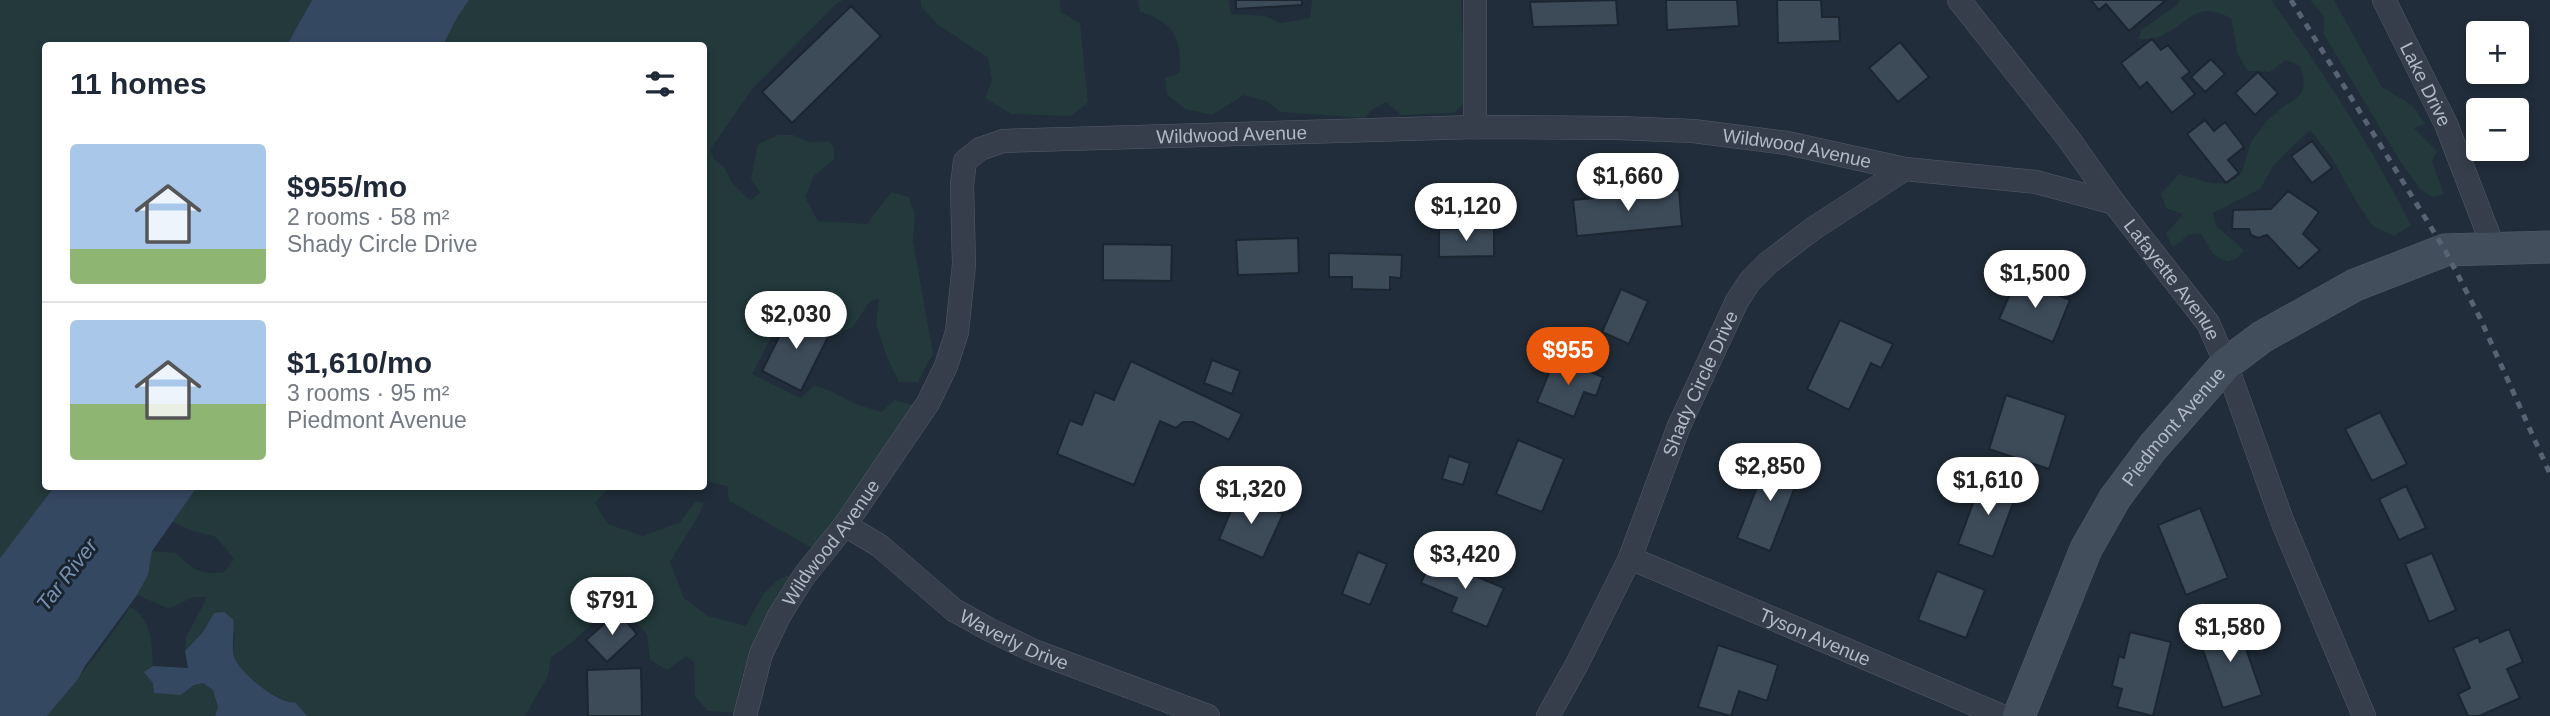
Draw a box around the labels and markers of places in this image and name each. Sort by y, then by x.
pin: $1,660 [1571,154,1685,213]
pin: $1,120 [1409,184,1523,243]
pin: $1,500 [1978,250,2092,310]
pin: $2,030 [739,292,853,351]
pin: $955 [1527,328,1609,387]
pin: $2,850 [1713,444,1827,503]
pin: $1,610 [1931,458,2045,517]
pin: $1,320 [1194,466,1308,526]
pin: $3,420 [1408,532,1522,591]
pin: $791 [571,578,653,637]
pin: $1,580 [2173,604,2287,664]

